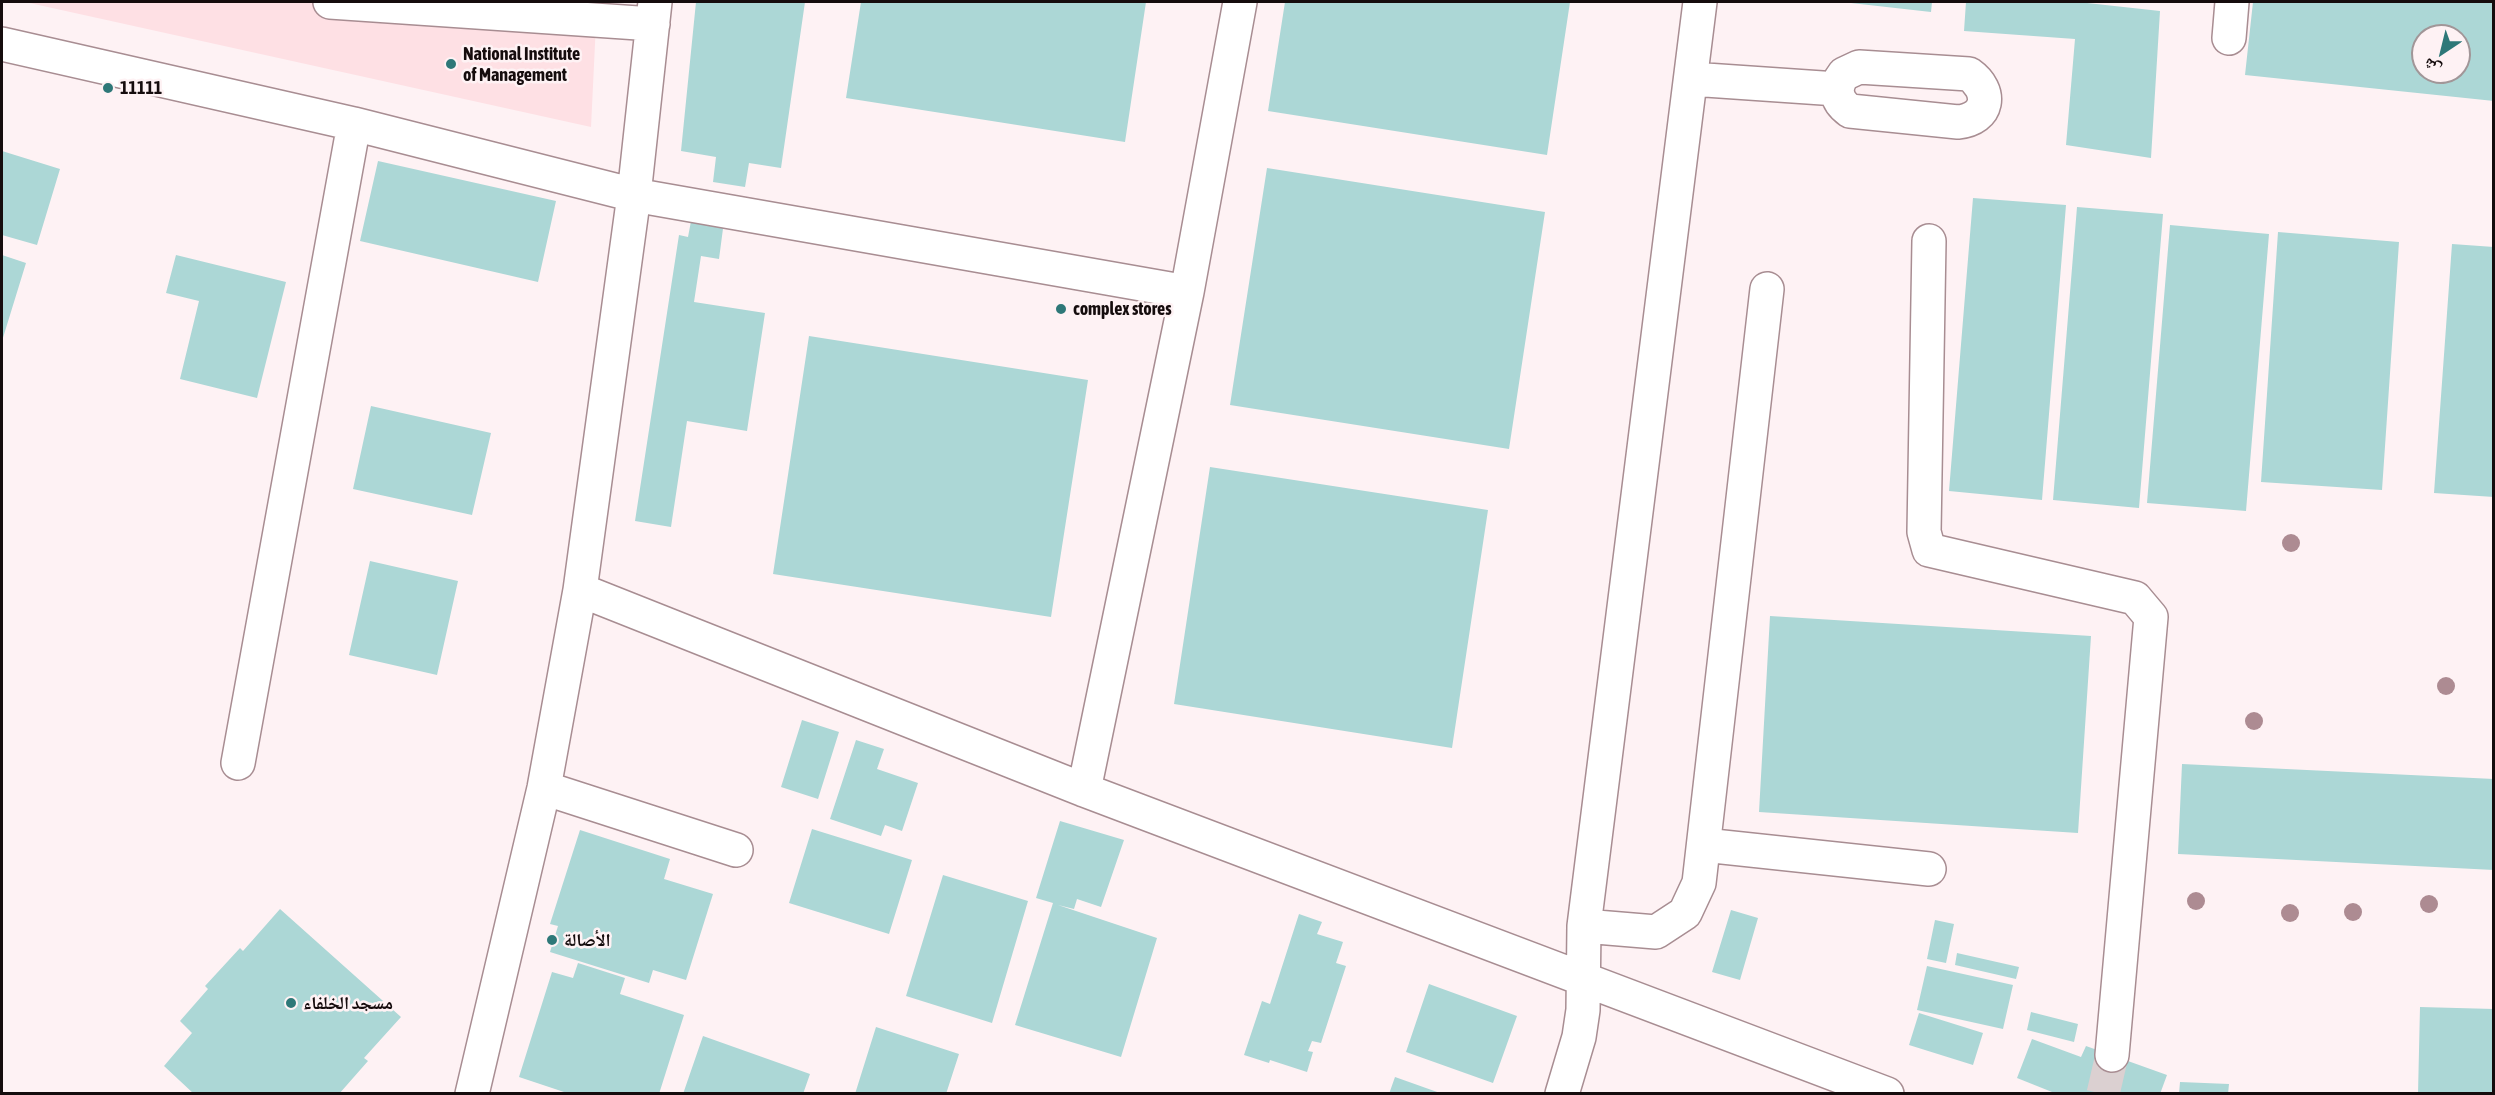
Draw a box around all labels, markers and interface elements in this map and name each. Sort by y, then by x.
north arrow [2411,24,2471,84]
place label: National Institute of Management [463,43,580,86]
text: ش [2420,55,2444,79]
marker: National Institute of Management [444,57,458,71]
place label: 11111 [120,77,162,99]
marker: 11111 [101,81,115,95]
place label: complex stores [1073,298,1172,320]
marker: complex stores [1054,302,1068,316]
place label: الأصالة [564,929,611,951]
marker: الأصالة [545,933,559,947]
place label: مسجد الخلفاء [303,992,393,1014]
marker: مسجد الخلفاء [284,996,298,1010]

